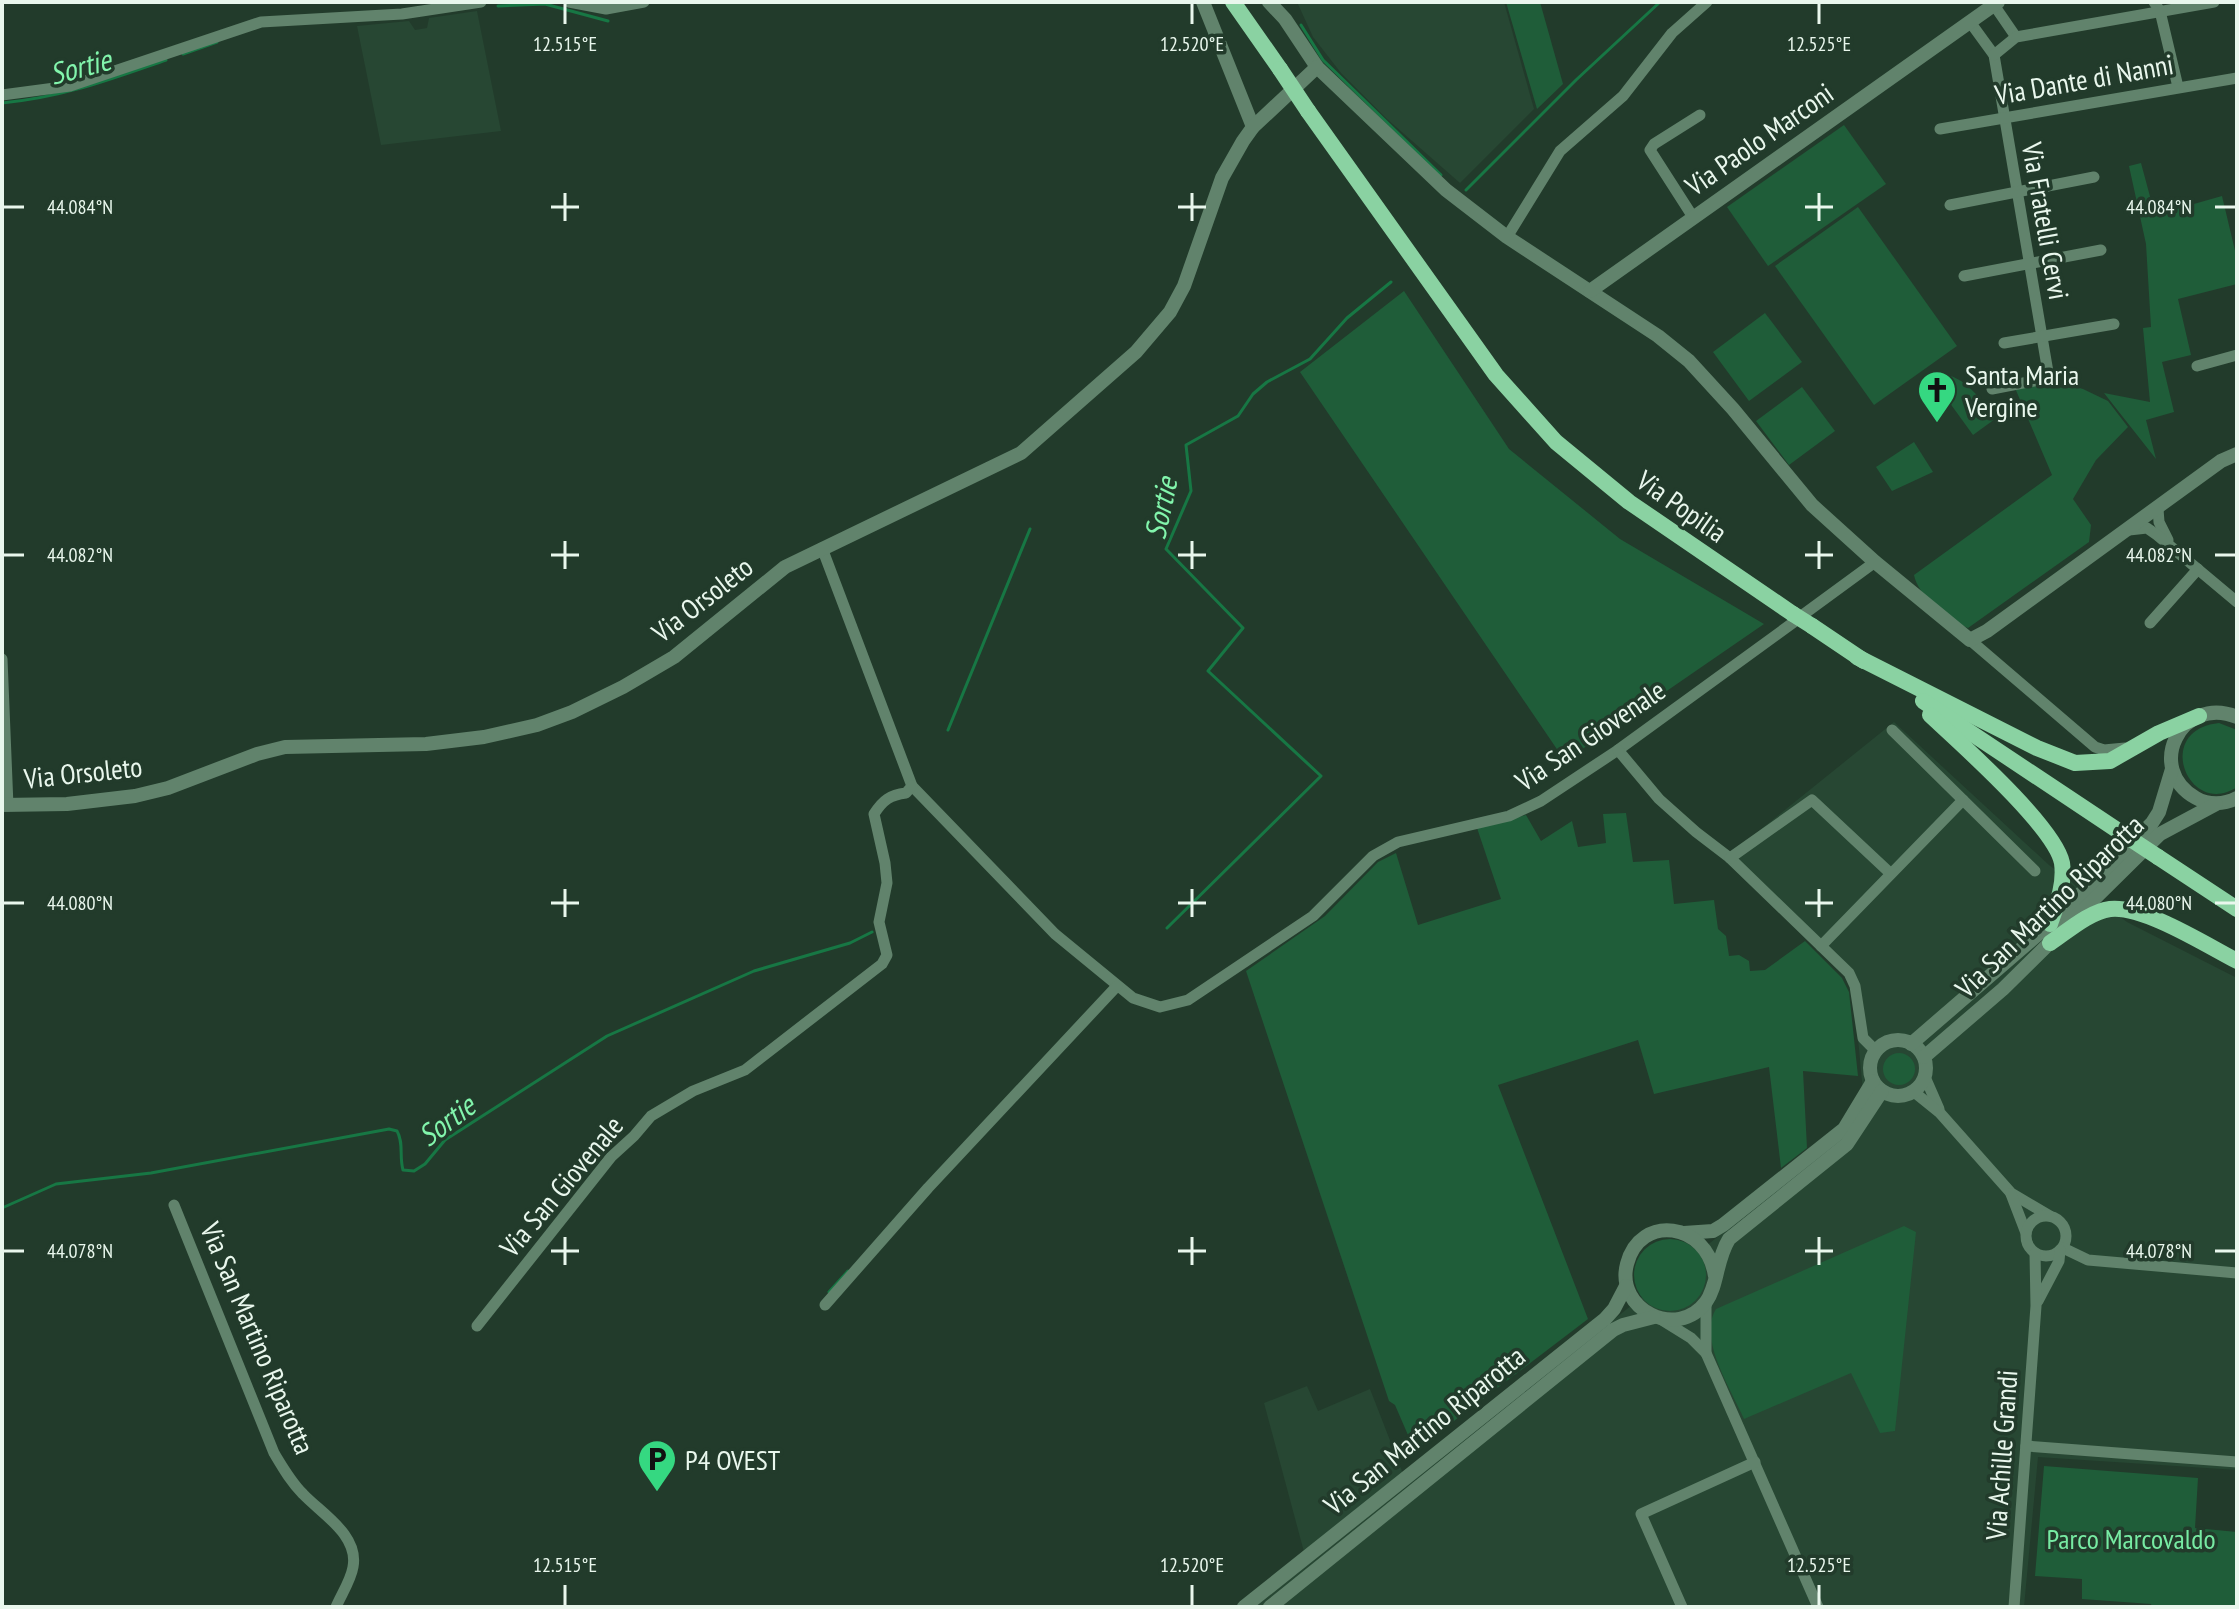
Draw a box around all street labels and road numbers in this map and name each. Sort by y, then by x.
street label: Via Dante di Nanni [1991,45,2176,113]
street label: Via Paolo Marconi [1677,74,1840,204]
street label: Via Fratelli Cervi [2014,139,2078,302]
street label: Via Popilia [1629,461,1734,550]
street label: Via Orsoleto [643,548,760,651]
street label: Via San Giovenale [1507,671,1672,799]
street label: Via Orsoleto [21,747,144,797]
street label: Via San Martino Riparotta [1946,806,2151,1006]
street label: Via San Giovenale [490,1108,631,1265]
street label: Via San Martino Riparotta [192,1216,324,1460]
street label: Via San Martino Riparotta [1315,1337,1532,1523]
street label: Via Achille Grandi [1977,1369,2025,1542]

